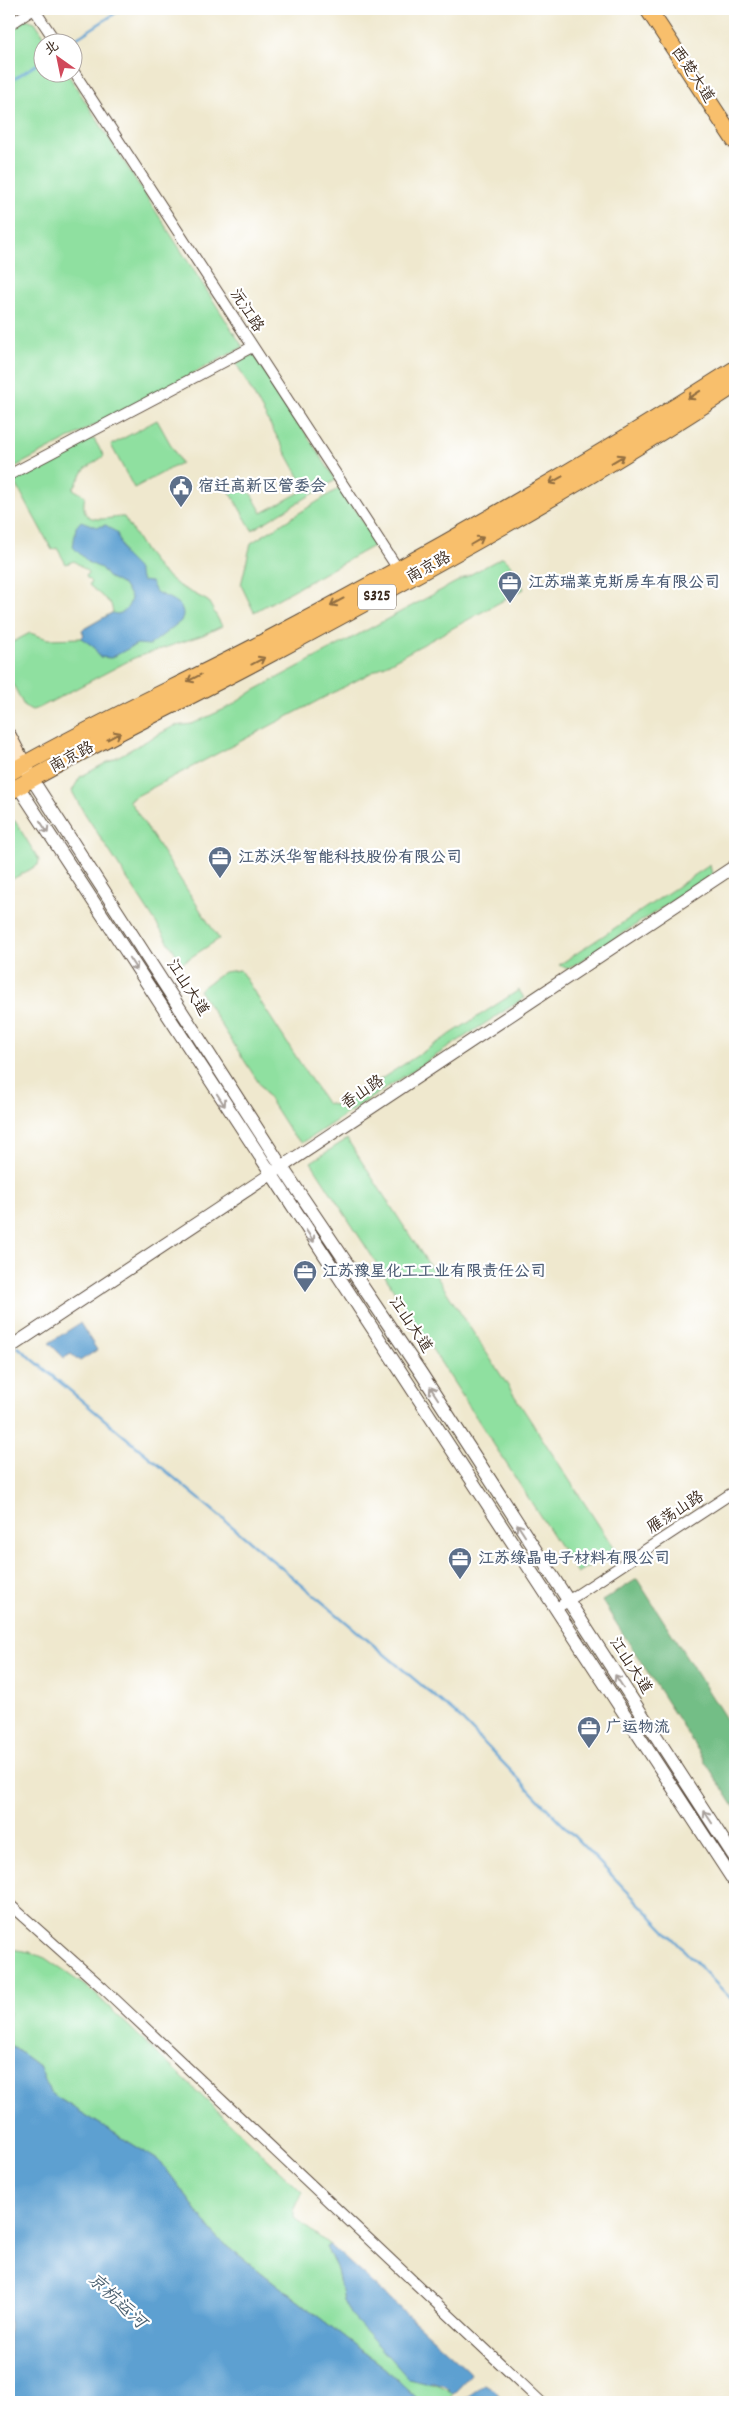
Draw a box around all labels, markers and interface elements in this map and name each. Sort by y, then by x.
north arrow [32,32,82,82]
text: 北 [41,37,63,61]
street label: 西楚大道 [665,42,719,108]
street label: 沅江路 [223,285,269,337]
one-way arrow [688,391,702,401]
one-way arrow [610,454,624,464]
public building icon: 宿迁高新区管委会 [168,474,194,508]
one-way arrow [548,475,563,485]
place label: 宿迁高新区管委会 [198,476,326,499]
one-way arrow [469,535,484,545]
street label: 南京路 [402,546,456,590]
office icon: 江苏瑞莱克斯房车有限公司 [497,570,523,604]
place label: 江苏瑞莱克斯房车有限公司 [528,572,720,595]
road number: S325 [358,584,396,610]
one-way arrow [330,597,345,607]
one-way arrow [250,656,265,666]
one-way arrow [186,673,201,683]
one-way arrow [106,731,121,740]
street label: 南京路 [45,737,99,779]
one-way arrow [40,820,50,834]
office icon: 江苏沃华智能科技股份有限公司 [207,845,233,879]
place label: 江苏沃华智能科技股份有限公司 [238,847,462,870]
street label: 江山大道 [160,955,214,1021]
one-way arrow [128,956,138,970]
street label: 香山路 [337,1070,389,1116]
one-way arrow [216,1093,226,1107]
one-way arrow [305,1229,315,1243]
office icon: 江苏豫星化工工业有限责任公司 [292,1259,318,1293]
place label: 江苏豫星化工工业有限责任公司 [322,1261,546,1284]
street label: 江山大道 [383,1292,437,1358]
one-way arrow [428,1387,438,1401]
street label: 雁荡山路 [643,1486,709,1540]
one-way arrow [516,1523,527,1537]
office icon: 江苏绿晶电子材料有限公司 [447,1546,473,1580]
place label: 江苏绿晶电子材料有限公司 [478,1548,670,1571]
street label: 江山大道 [603,1633,657,1699]
one-way arrow [614,1674,624,1688]
office icon: 广运物流 [576,1715,602,1749]
place label: 广运物流 [606,1717,670,1740]
one-way arrow [703,1810,714,1824]
water label: 京杭运河 [81,2268,153,2338]

